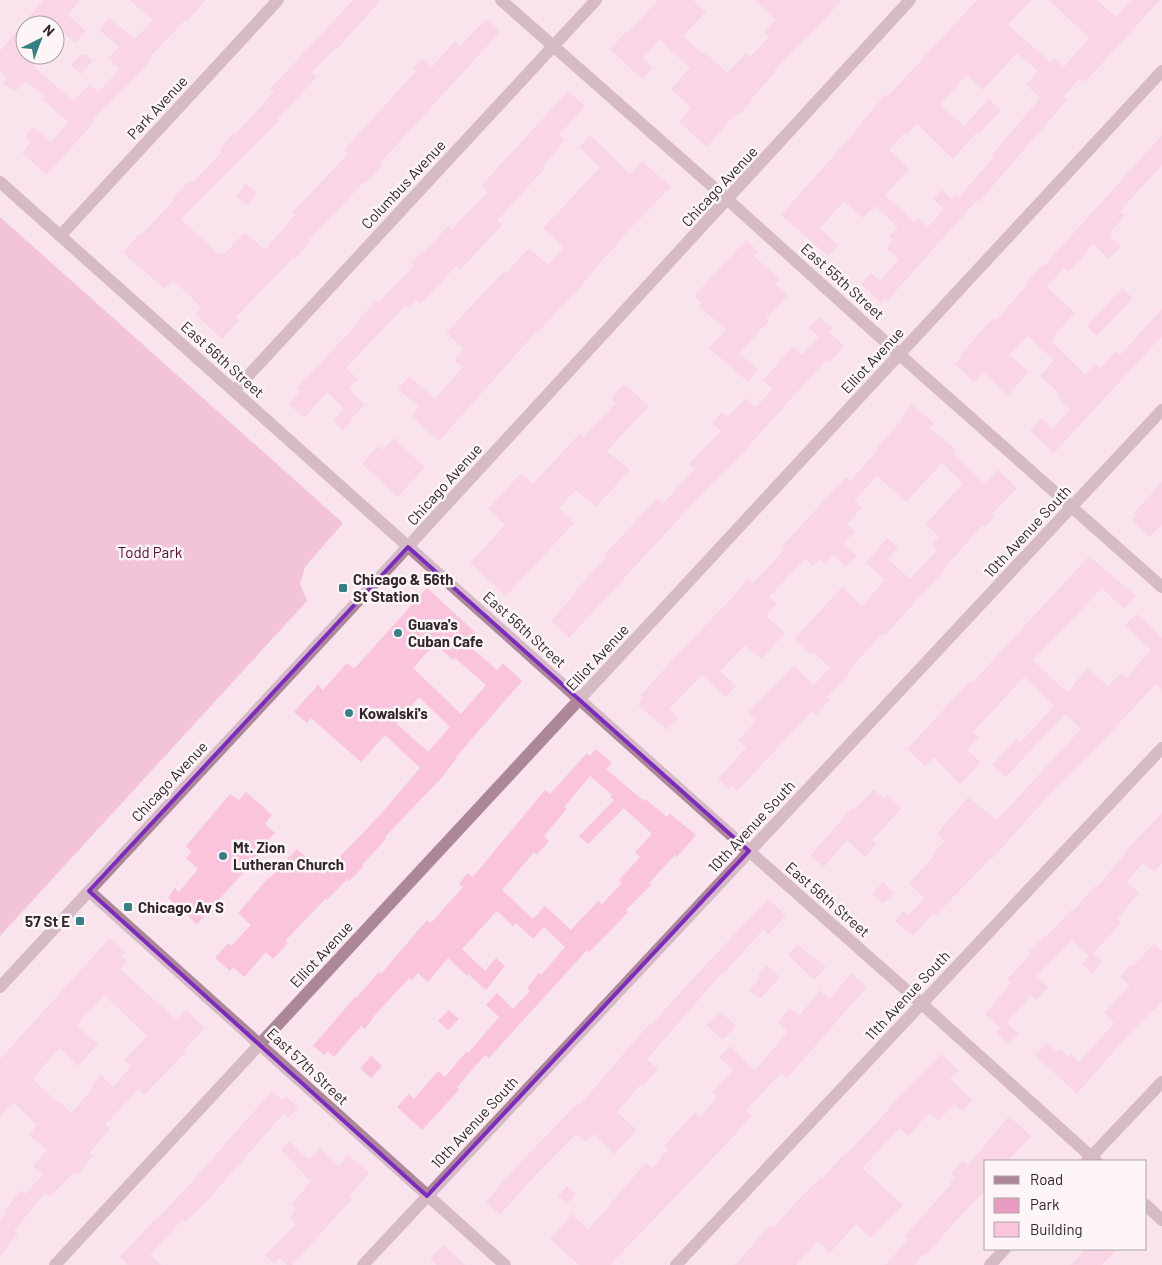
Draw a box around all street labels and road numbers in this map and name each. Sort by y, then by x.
street label: Park Avenue [123,72,191,142]
street label: Columbus Avenue [357,136,449,232]
street label: Chicago Avenue [677,142,761,230]
street label: East 55th Street [798,239,888,323]
street label: East 56th Street [178,317,268,401]
street label: Elliot Avenue [837,323,907,397]
street label: Chicago Avenue [403,440,485,528]
street label: 10th Avenue South [980,481,1074,581]
street label: East 56th Street [480,587,570,671]
street label: Elliot Avenue [562,620,632,694]
street label: Chicago Avenue [127,737,211,825]
street label: 10th Avenue South [704,776,798,876]
street label: East 56th Street [782,858,874,940]
street label: Elliot Avenue [286,917,356,991]
street label: 11th Avenue South [861,946,953,1044]
street label: East 57th Street [264,1024,352,1108]
street label: 10th Avenue South [427,1072,521,1172]

